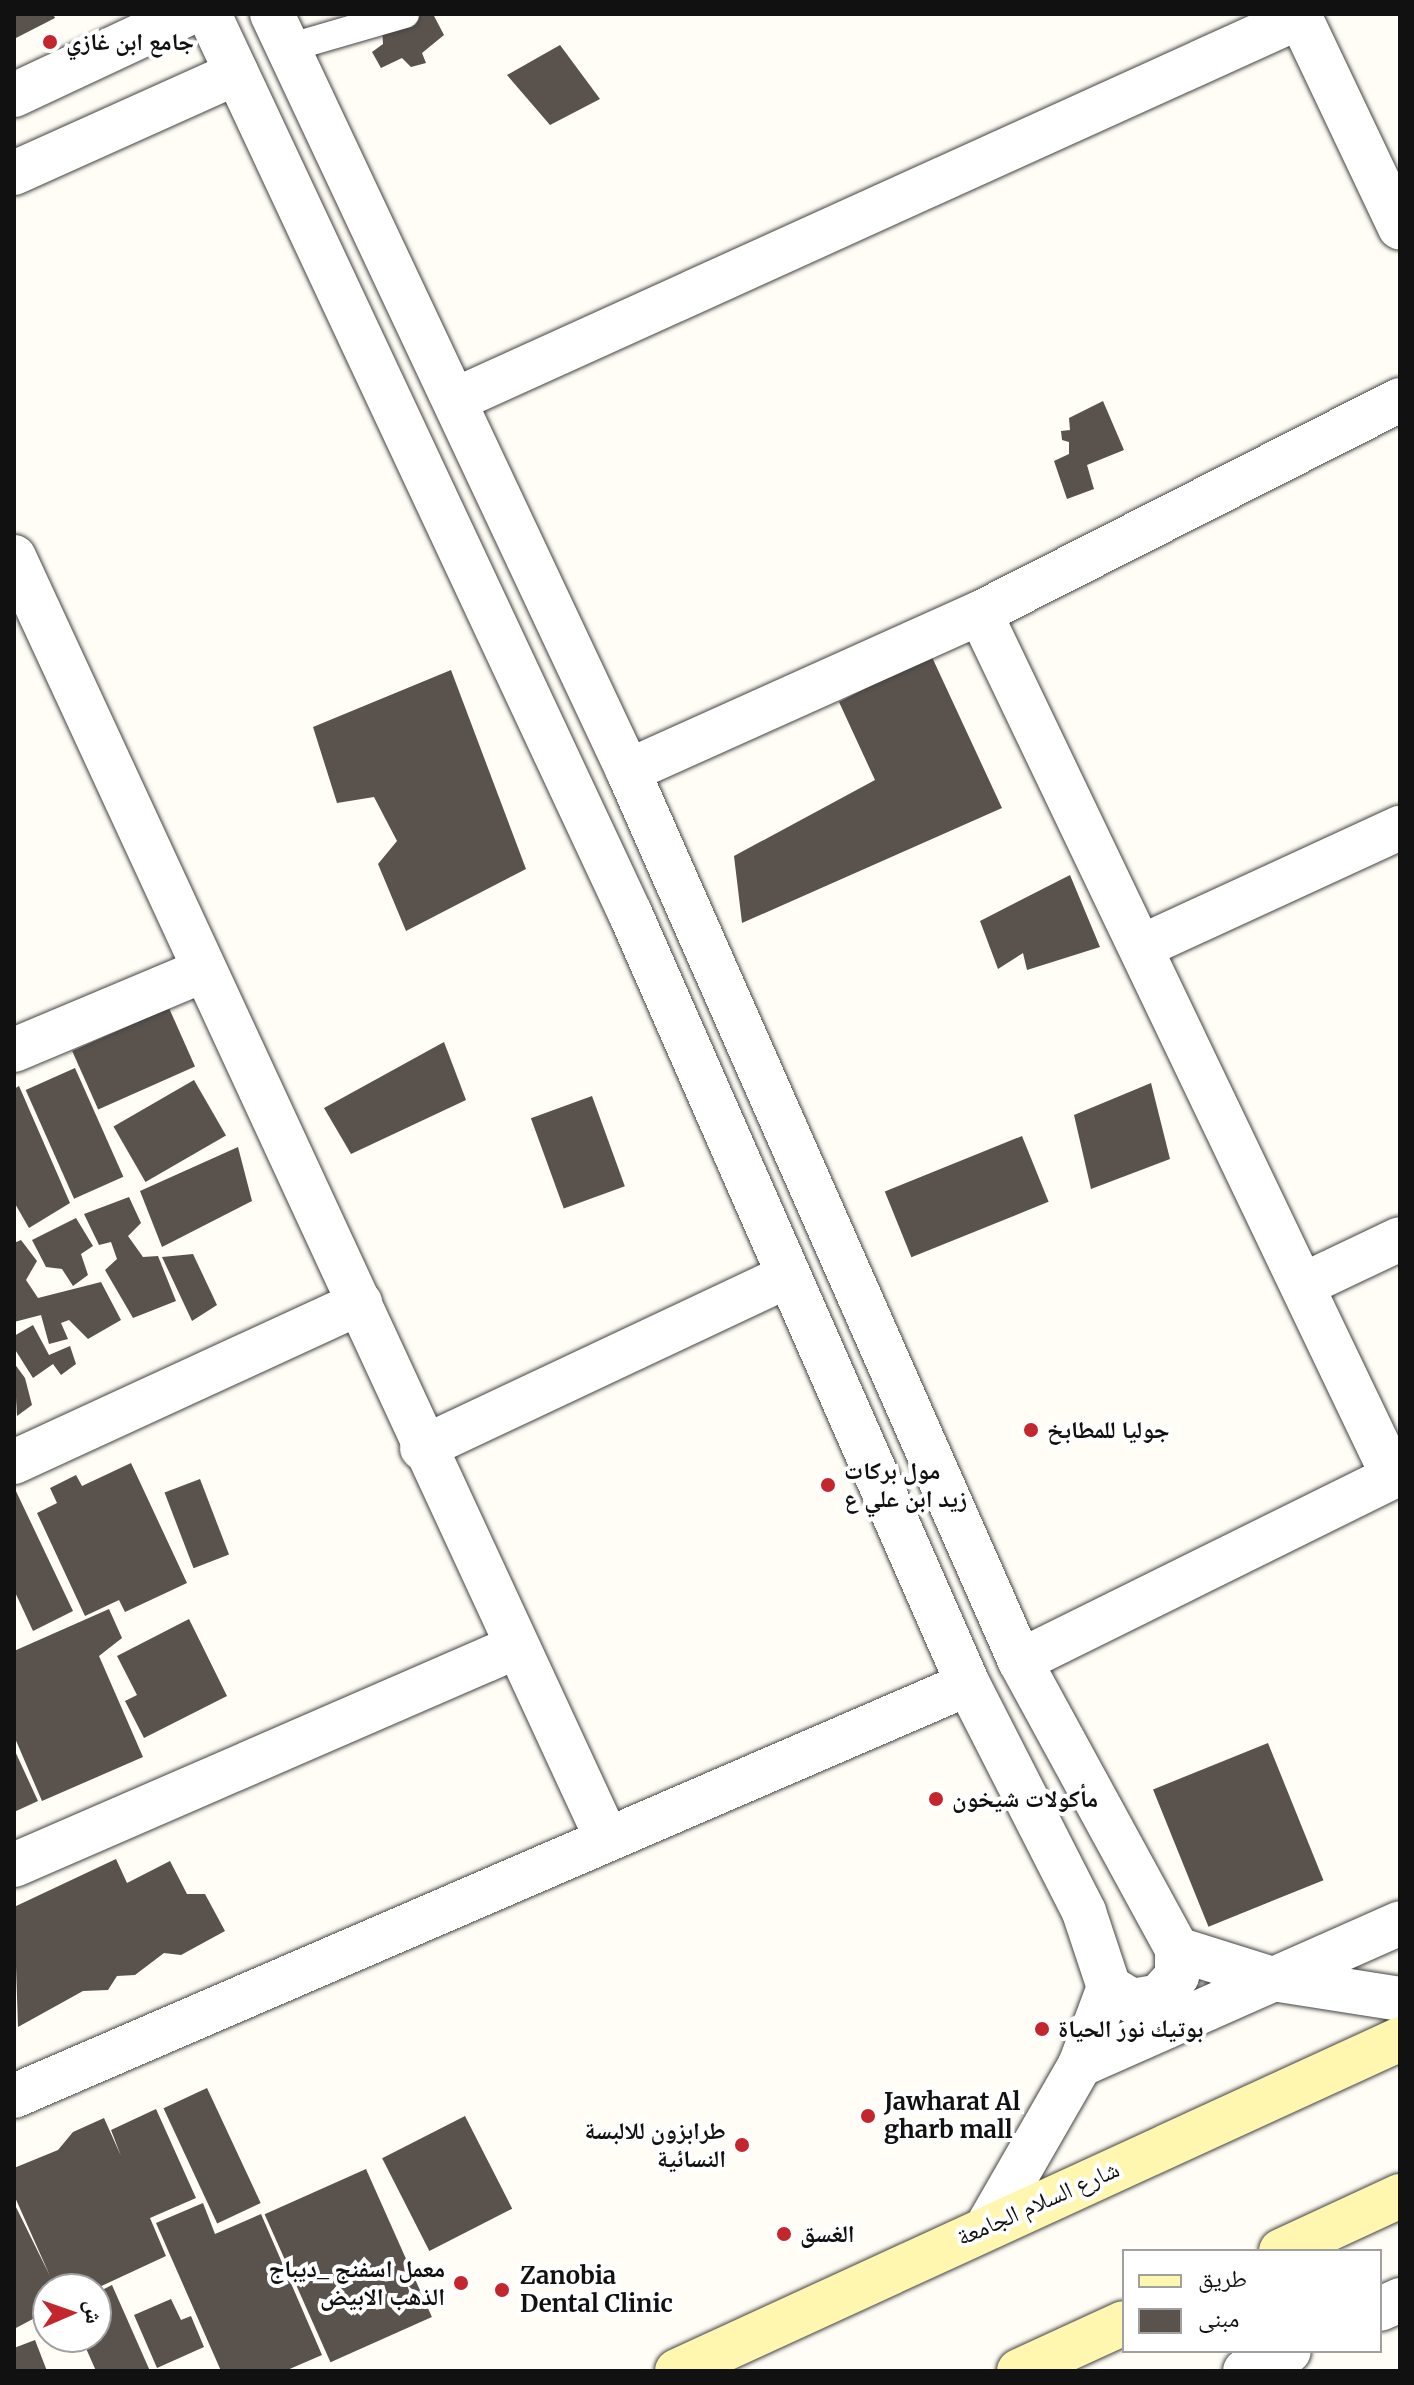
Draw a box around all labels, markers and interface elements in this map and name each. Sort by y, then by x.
place label: جامع ابن غازي [66,28,194,56]
marker: جامع ابن غازي [41,33,59,51]
place label: جوليا للمطابخ [1047,1416,1170,1444]
marker: جوليا للمطابخ [1022,1421,1040,1439]
place label: مول بركات زيد ابن علي ع [844,1457,967,1513]
marker: مول بركات زيد ابن علي ع [819,1476,837,1494]
place label: مأكولات شيخون [952,1785,1098,1813]
marker: مأكولات شيخون [927,1790,945,1808]
place label: بوتيك نور الحياة [1058,2015,1203,2043]
marker: بوتيك نور الحياة [1033,2020,1051,2038]
place label: Jawharat Al gharb mall [884,2088,1020,2144]
marker: Jawharat Al gharb mall [859,2107,877,2125]
place label: طرابزون للالبسة النسائية [584,2117,726,2173]
marker: طرابزون للالبسة النسائية [733,2136,751,2154]
street label: شارع السلام الجامعة [952,2154,1124,2252]
place label: الغسق [800,2220,855,2248]
marker: الغسق [775,2225,793,2243]
legend [1122,2249,1382,2353]
place label: معمل اسفنج _ديباج الذهب الابيض [269,2255,445,2311]
place label: Zanobia Dental Clinic [520,2262,673,2318]
text: طريق [1198,2263,1247,2294]
north arrow [32,2273,112,2353]
marker: معمل اسفنج _ديباج الذهب الابيض [452,2274,470,2292]
marker: Zanobia Dental Clinic [491,2279,513,2301]
text: ش [80,2300,108,2324]
text: مبنى [1198,2303,1239,2334]

